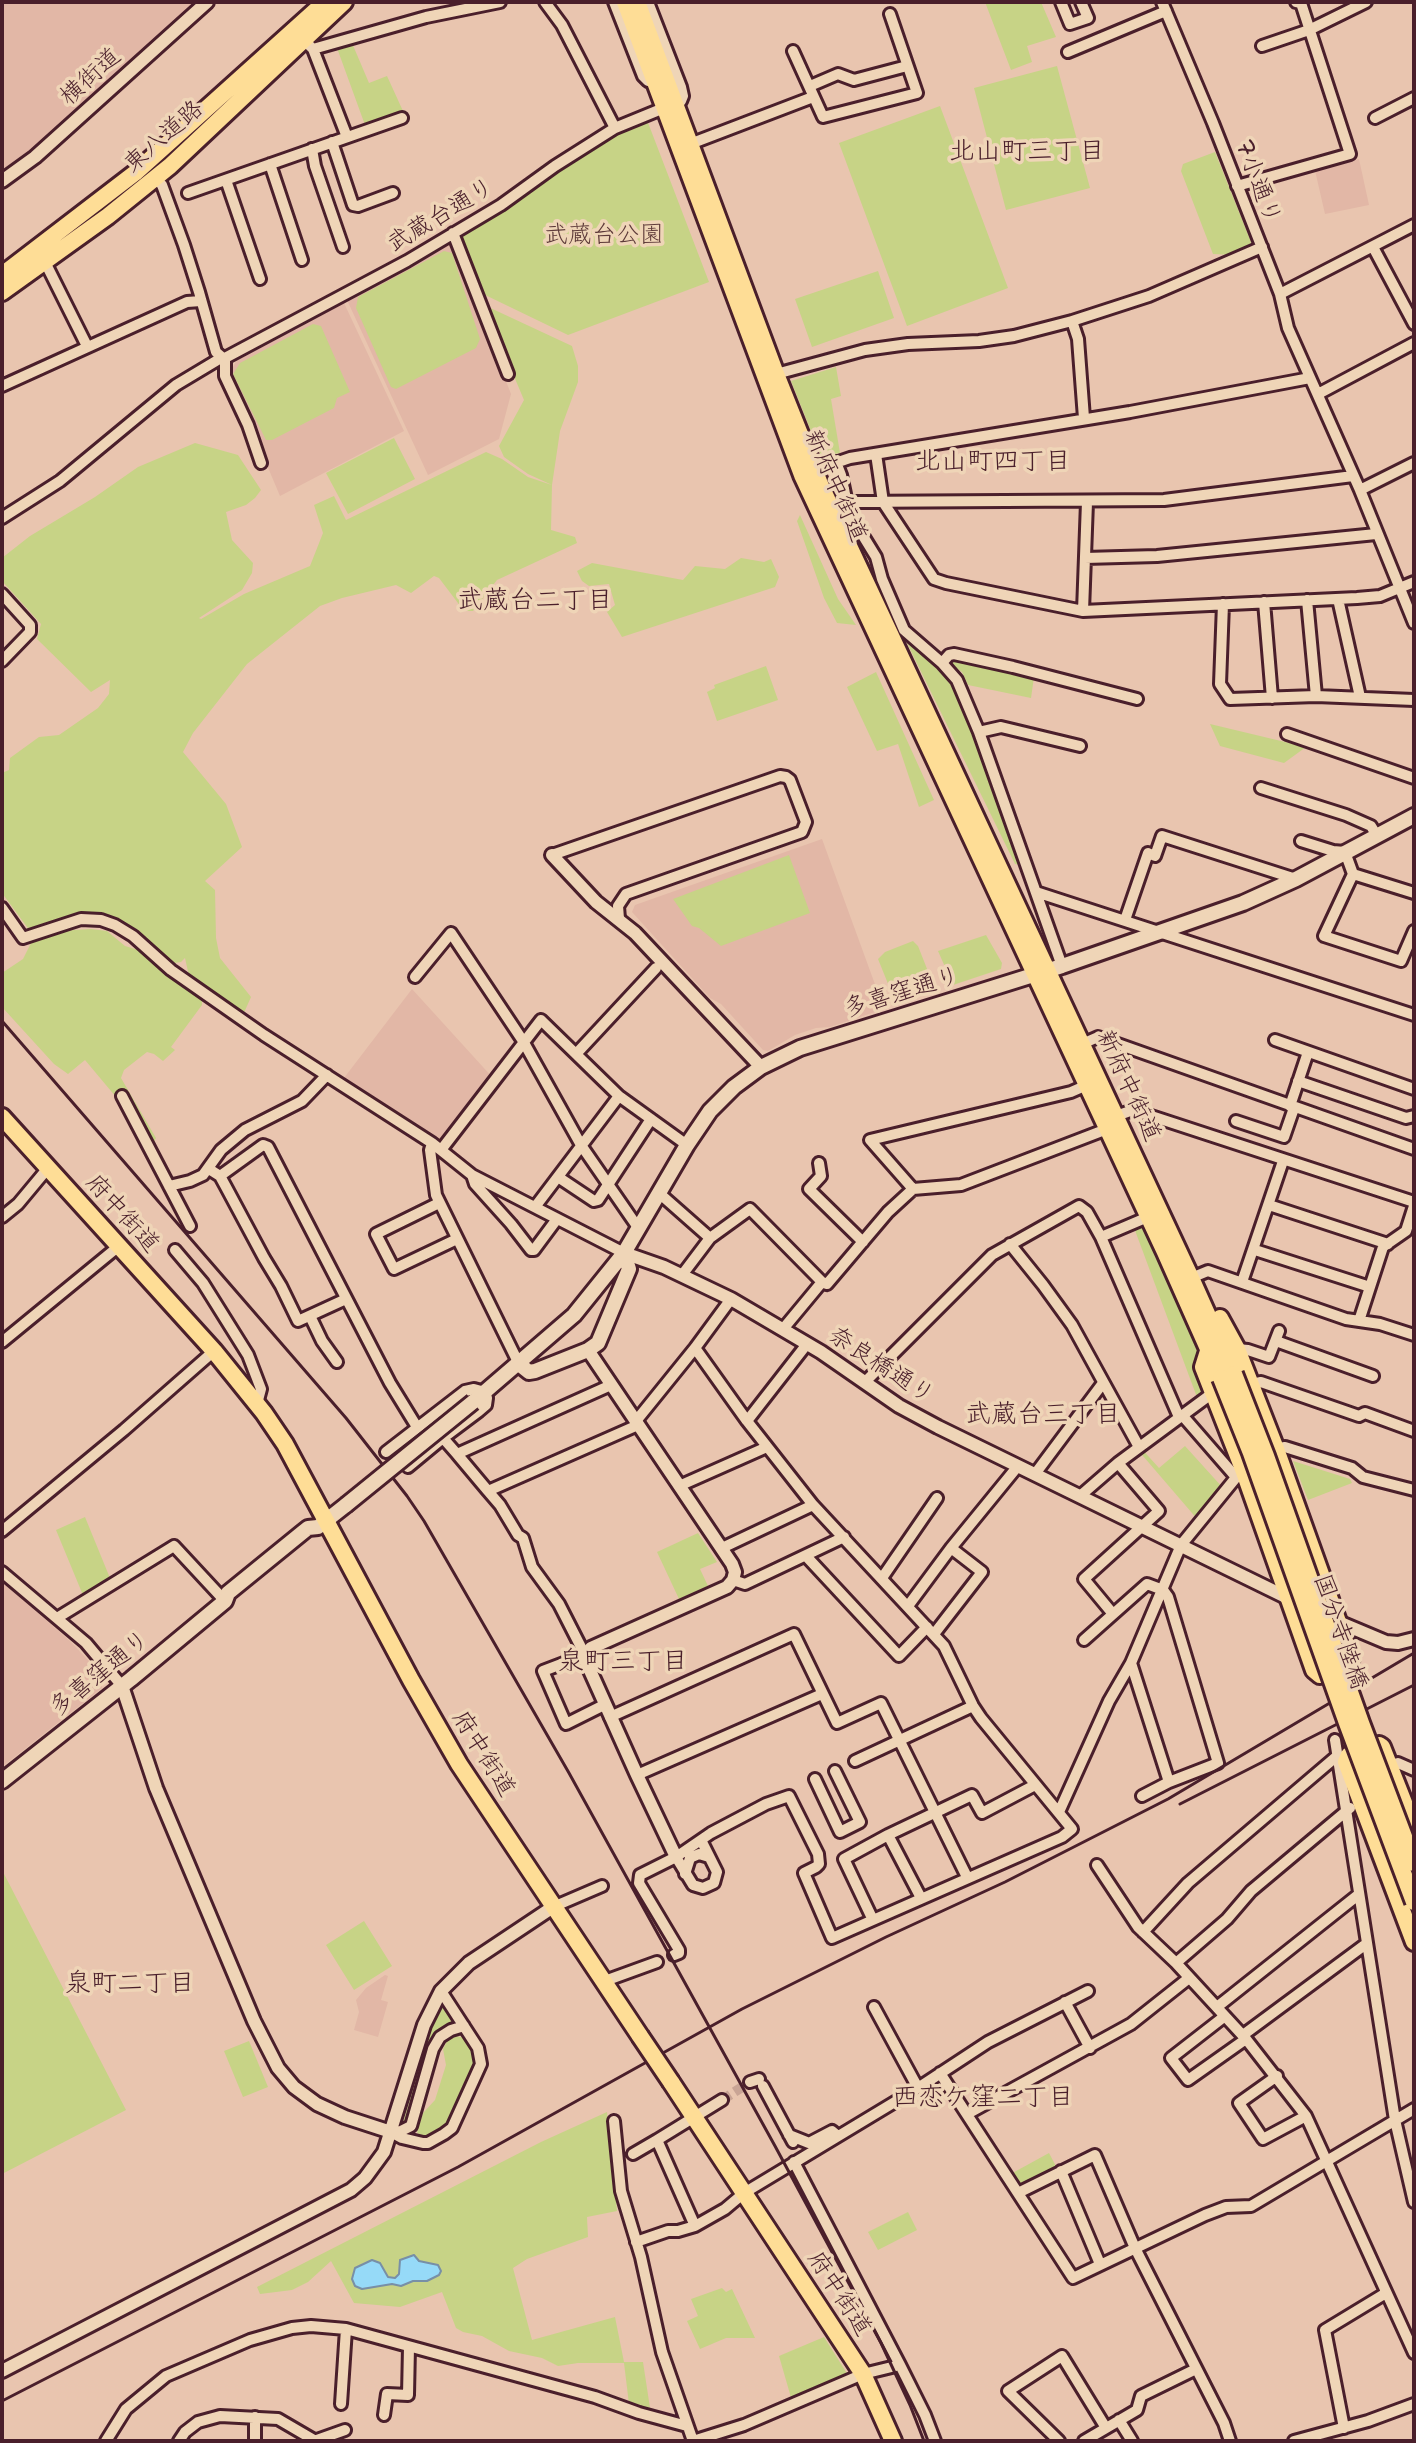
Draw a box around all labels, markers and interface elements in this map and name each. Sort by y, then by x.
street label: 横街道 [55,42,127,112]
street label: 東八道路 [118,95,210,179]
street label: 7小通り [1228,135,1286,229]
district label: 北山町三丁目 [949,136,1105,168]
street label: 武蔵台通り [382,173,500,259]
park label: 武蔵台公園 [544,222,664,250]
street label: 新府中街道 [797,425,873,547]
district label: 北山町四丁目 [915,446,1071,478]
district label: 武蔵台二丁目 [457,585,613,617]
street label: 多喜窪通り [840,962,964,1024]
street label: 新府中街道 [1090,1026,1166,1146]
street label: 府中街道 [79,1169,165,1259]
street label: 奈良橋通り [823,1321,939,1411]
district label: 武蔵台三丁目 [965,1399,1121,1431]
street label: 国分寺陸橋 [1307,1571,1373,1693]
street label: 多喜窪通り [44,1625,156,1723]
district label: 泉町三丁目 [558,1646,688,1678]
street label: 府中街道 [445,1706,521,1802]
district label: 泉町二丁目 [65,1968,195,2000]
district label: 西恋ケ窪二丁目 [892,2082,1074,2114]
street label: 府中街道 [801,2246,877,2342]

